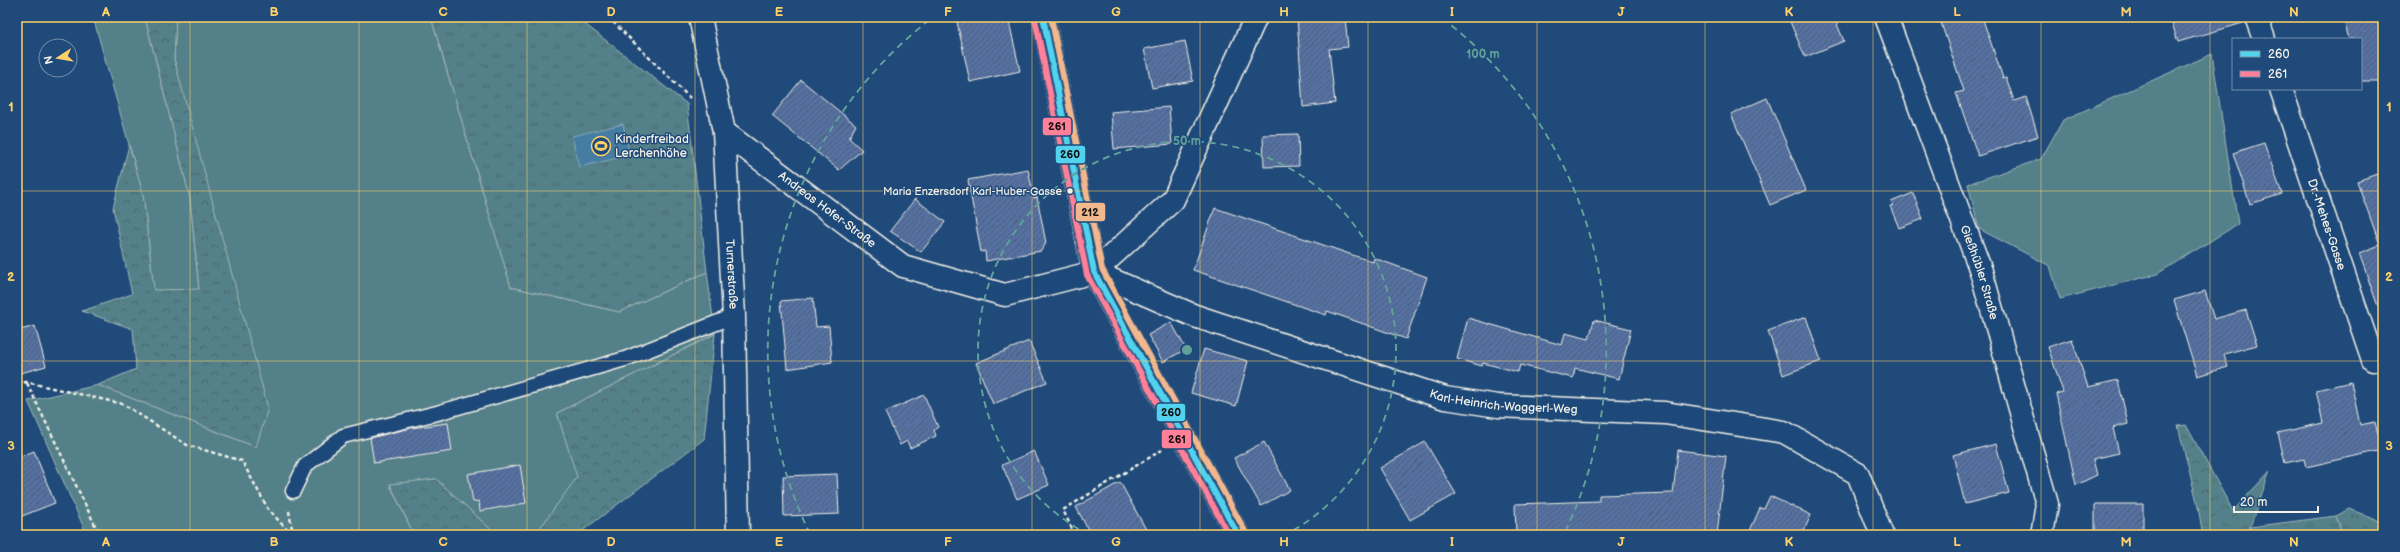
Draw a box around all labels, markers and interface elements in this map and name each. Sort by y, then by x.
text: A [101,4,110,20]
text: B [269,4,279,20]
text: C [438,4,448,20]
text: D [606,4,616,20]
text: E [775,4,784,20]
text: F [944,4,952,20]
text: G [1111,4,1121,20]
text: H [1279,4,1289,20]
text: I [1450,4,1454,20]
text: J [1617,4,1625,20]
text: K [1785,4,1794,20]
text: L [1953,4,1961,20]
text: M [2120,4,2132,20]
text: N [2289,4,2299,20]
north arrow [38,38,78,78]
legend [2232,38,2362,90]
text: 100 m [1466,47,1500,62]
text: 260 [2268,47,2289,62]
text: N [41,55,56,65]
text: 261 [2268,67,2287,82]
text: 1 [8,99,14,115]
text: 1 [2386,99,2392,115]
line badge: 261 [1042,117,1072,136]
text: 261 [1048,120,1066,133]
place label: Kinderfreibad Lerchenhöhe [615,132,689,161]
text: 50 m [1173,134,1201,149]
sports icon: Kinderfreibad Lerchenhöhe [590,135,612,157]
line badge: 260 [1055,145,1086,164]
text: 260 [1060,148,1080,161]
street label: Andreas Hofer-Straße [775,168,879,251]
street label: Dr.-Mehes-Gasse [2304,177,2349,272]
place label: Maria Enzersdorf Karl-Huber-Gasse [883,185,1062,198]
marker: Maria Enzersdorf Karl-Huber-Gasse [1065,186,1075,196]
line badge: 212 [1075,202,1106,222]
text: 212 [1081,206,1099,219]
street label: Gießhübler Straße [1957,223,2001,321]
street label: Turnerstraße [722,239,741,310]
text: 2 [7,269,15,285]
text: 2 [2385,269,2393,285]
centre of rings [1180,343,1194,357]
street label: Karl-Heinrich-Waggerl-Weg [1427,386,1578,417]
line badge: 260 [1156,403,1186,422]
text: 260 [1161,406,1181,419]
line badge: 261 [1161,429,1192,449]
text: 261 [1168,433,1186,446]
text: 3 [7,438,15,454]
text: 3 [2385,438,2393,454]
scale bar [2234,488,2318,514]
text: 20 m [2240,495,2267,510]
text: A [101,534,110,550]
text: B [269,534,279,550]
text: C [438,534,448,550]
text: D [606,534,616,550]
text: E [775,534,784,550]
text: F [944,534,952,550]
text: G [1111,534,1121,550]
text: H [1279,534,1289,550]
text: I [1450,534,1454,550]
text: J [1617,534,1625,550]
text: K [1785,534,1794,550]
text: L [1953,534,1961,550]
text: M [2120,534,2132,550]
text: N [2289,534,2299,550]

